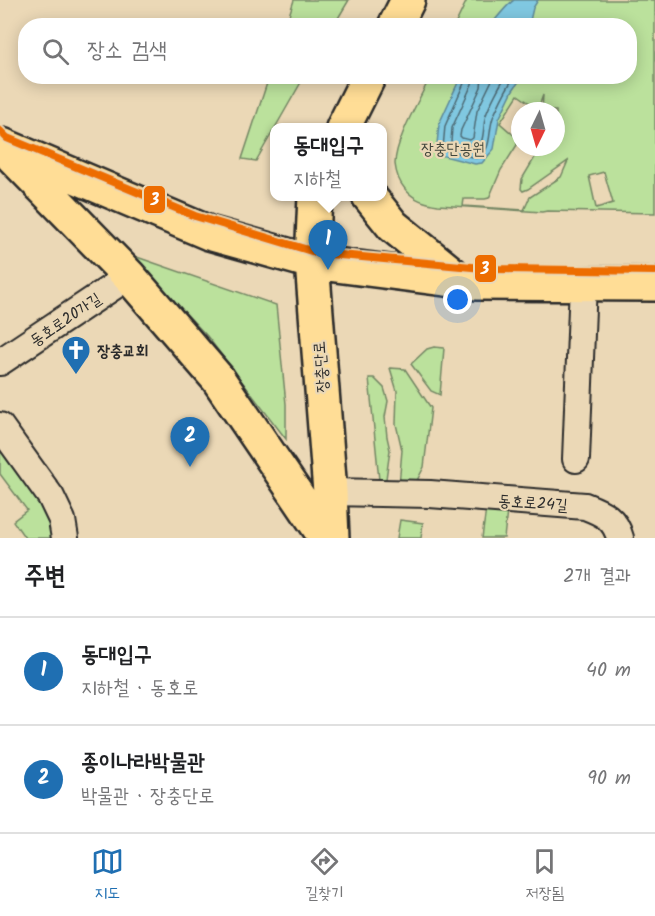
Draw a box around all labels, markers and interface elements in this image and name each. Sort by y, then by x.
search box [18,18,637,84]
text: 장소 검색 [87,34,167,69]
icon: search [39,35,72,68]
north arrow [511,102,565,156]
popup [270,123,387,201]
text: 동대입구 [293,129,364,164]
park label: 장충단공원 [421,137,485,162]
text: 지하철 [293,164,341,196]
line badge: 3 [143,185,166,214]
text: 3 [150,188,160,213]
pin: 1 [308,220,348,270]
line badge: 3 [474,254,497,283]
text: 3 [480,257,490,282]
your location [443,285,472,314]
street label: 동호로20가길 [25,287,107,353]
church icon: 장충교회 [60,334,92,376]
place label: 장충교회 [97,339,149,364]
street label: 장충단로 [307,340,336,393]
pin: 2 [170,418,210,467]
street label: 동호로24길 [497,489,569,518]
text: 주변 [24,556,66,598]
text: 2개 결과 [563,561,631,593]
text: 동대입구 [81,638,152,673]
text: 1 [40,655,47,687]
text: 40 m [586,655,631,687]
text: 지하철 · 동호로 [81,673,198,705]
text: 종이나라박물관 [81,746,205,781]
text: 2 [38,763,49,795]
text: 90 m [587,763,631,795]
text: 박물관 · 장충단로 [81,781,214,813]
tab: 지도 [91,845,124,906]
tab: 길찾기 [305,845,344,906]
tab: 저장됨 [526,845,564,906]

